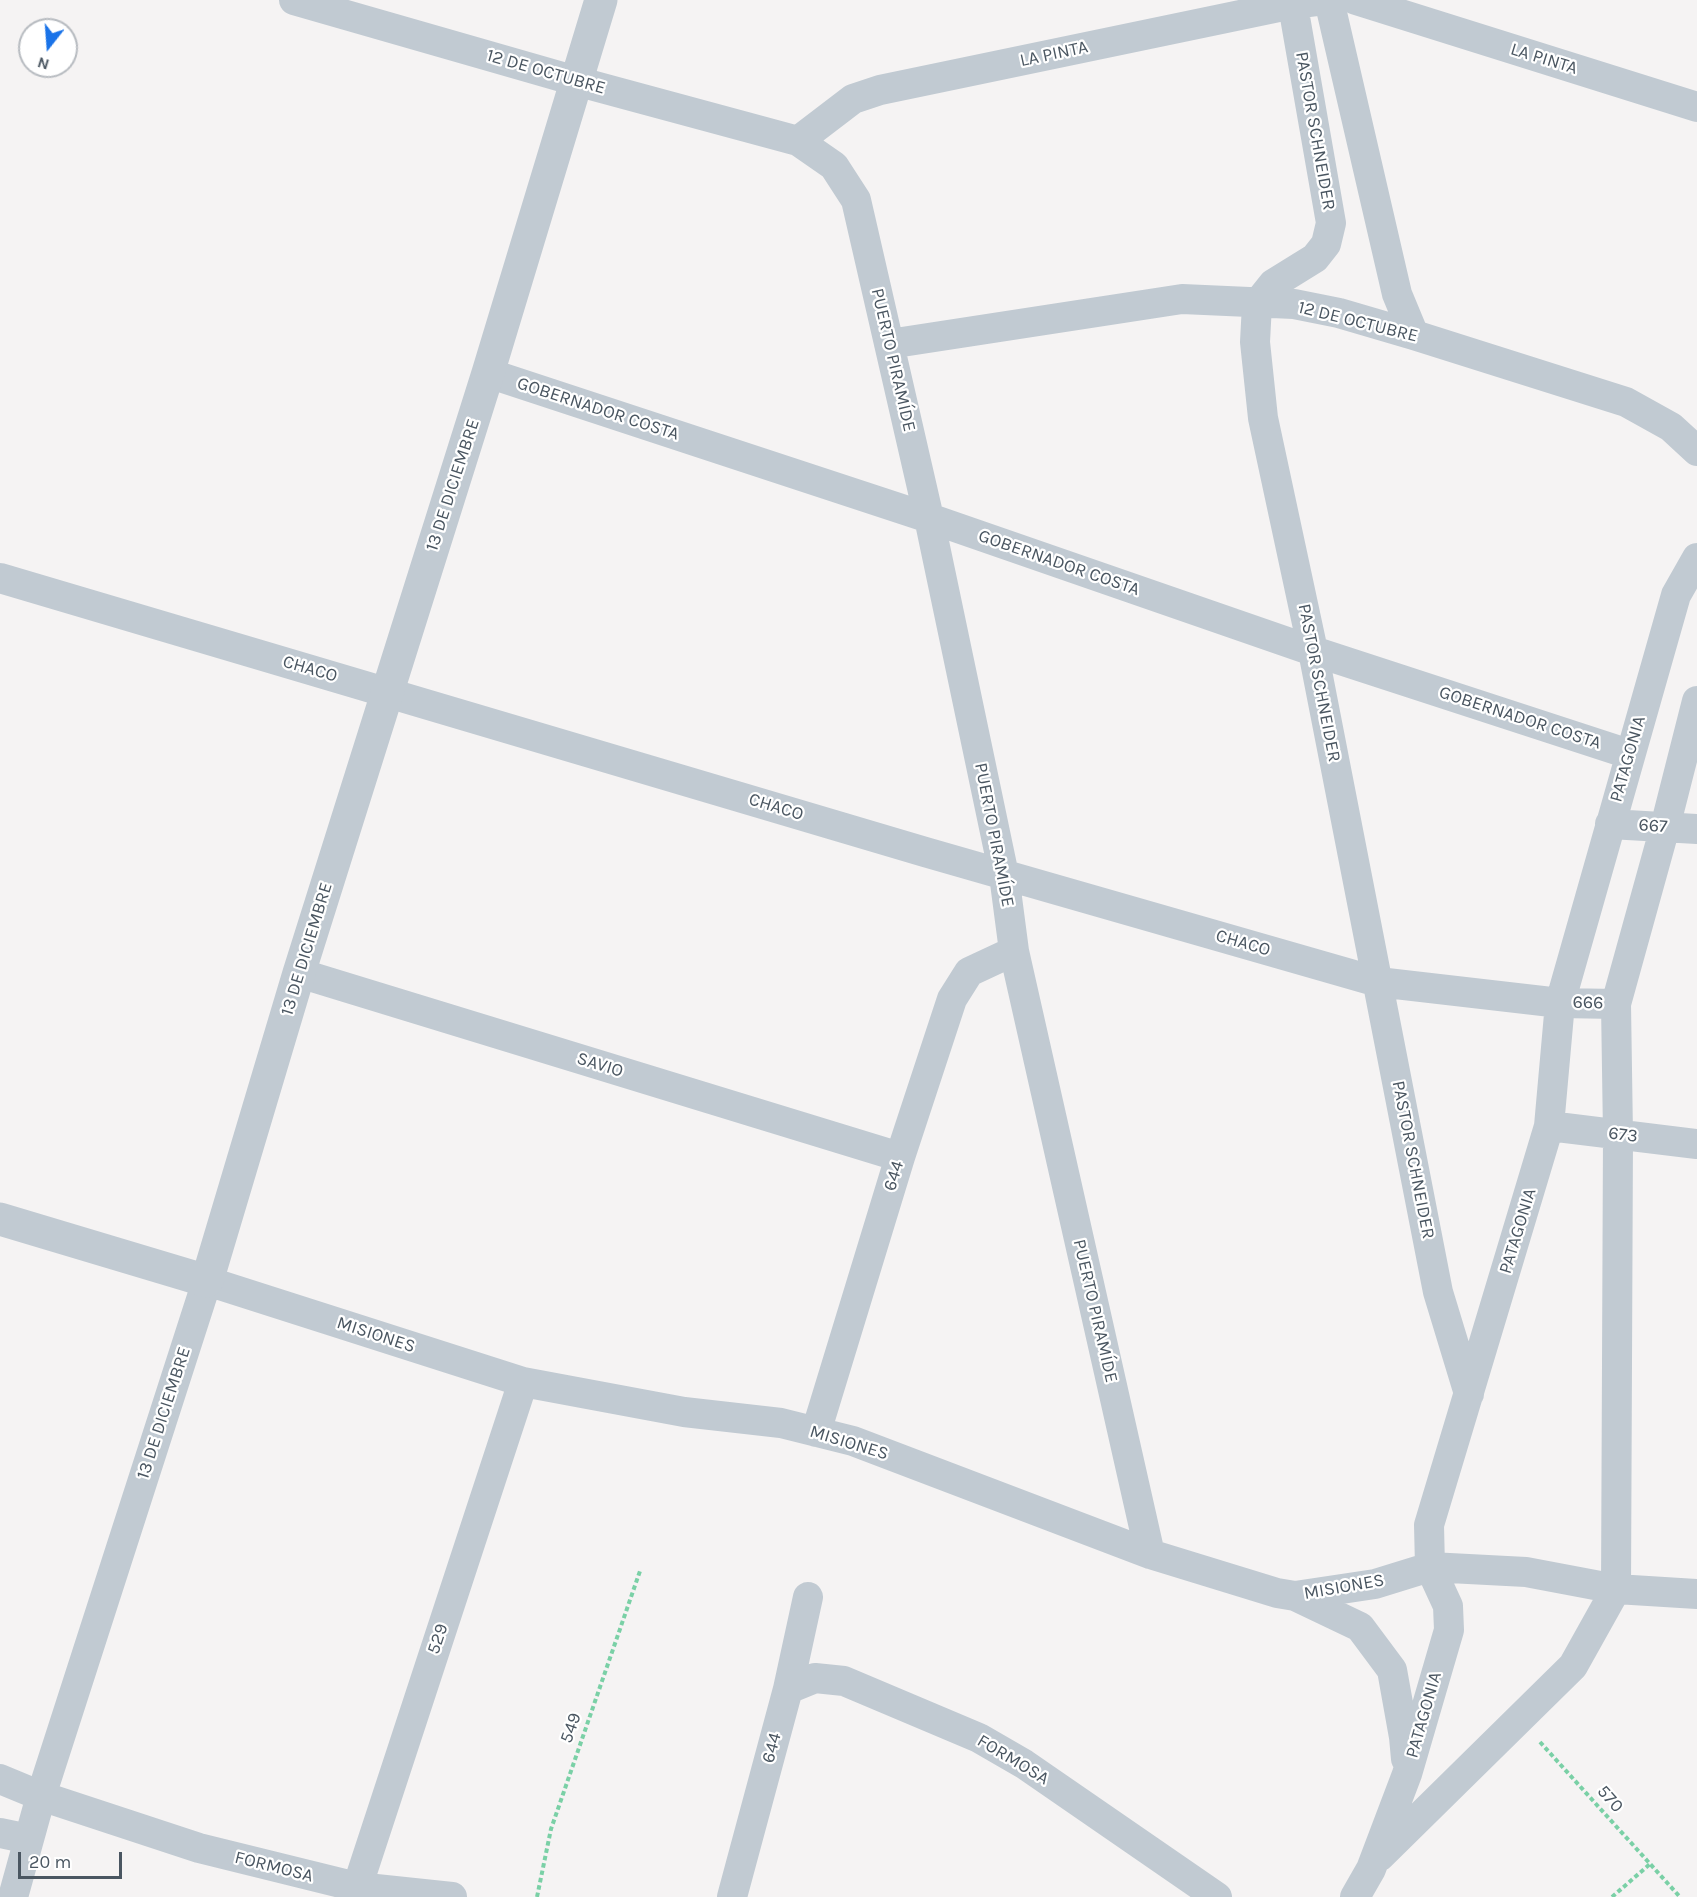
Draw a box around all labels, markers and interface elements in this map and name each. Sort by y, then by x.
north arrow [18,18,78,78]
street label: LA PINTA [1018,36,1090,72]
street label: LA PINTA [1508,39,1580,79]
street label: 12 DE OCTUBRE [484,45,608,99]
street label: PASTOR SCHNEIDER [1290,50,1340,212]
text: N [35,53,51,75]
street label: PUERTO PIRAMÍDE [866,286,920,434]
street label: 12 DE OCTUBRE [1296,297,1420,347]
street label: GOBERNADOR COSTA [514,373,682,445]
street label: 13 DE DICIEMBRE [421,416,485,554]
street label: GOBERNADOR COSTA [976,525,1142,601]
street label: PASTOR SCHNEIDER [1293,602,1345,764]
street label: CHACO [280,651,340,687]
street label: GOBERNADOR COSTA [1436,682,1604,754]
street label: PATAGONIA [1605,714,1651,804]
street label: PUERTO PIRAMÍDE [969,761,1019,909]
street label: CHACO [746,788,806,826]
street label: 667 [1638,814,1668,838]
street label: 13 DE DICIEMBRE [277,880,337,1018]
street label: CHACO [1213,925,1273,961]
street label: 666 [1572,992,1604,1014]
street label: SAVIO [574,1048,626,1082]
street label: PASTOR SCHNEIDER [1387,1079,1439,1241]
street label: 673 [1607,1122,1639,1148]
street label: 644 [879,1158,909,1194]
street label: PATAGONIA [1495,1186,1541,1276]
street label: PUERTO PIRAMÍDE [1068,1237,1122,1385]
street label: MISIONES [334,1312,418,1358]
street label: 13 DE DICIEMBRE [132,1344,196,1482]
street label: MISIONES [807,1421,891,1465]
street label: MISIONES [1302,1569,1386,1605]
street label: 529 [423,1621,453,1657]
street label: PATAGONIA [1401,1670,1447,1760]
street label: 549 [556,1710,586,1746]
street label: FORMOSA [973,1730,1053,1790]
street label: 644 [758,1731,786,1765]
street label: 570 [1592,1781,1628,1817]
scale bar [21,1840,124,1878]
street label: FORMOSA [232,1847,316,1887]
text: 20 m [29,1851,71,1873]

